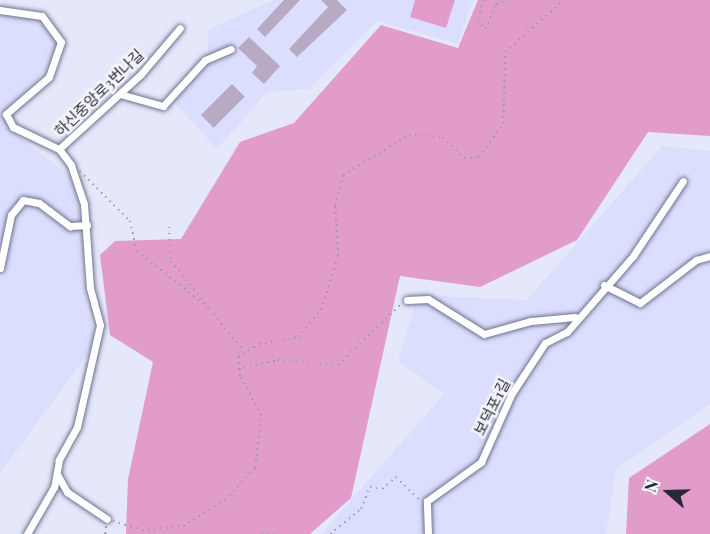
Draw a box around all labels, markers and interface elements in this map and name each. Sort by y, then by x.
street label: 하신중앙로3번나길 [51,46,147,140]
street label: 보덕포1길 [470,376,514,438]
north arrow [638,462,698,522]
text: N [639,477,662,495]

